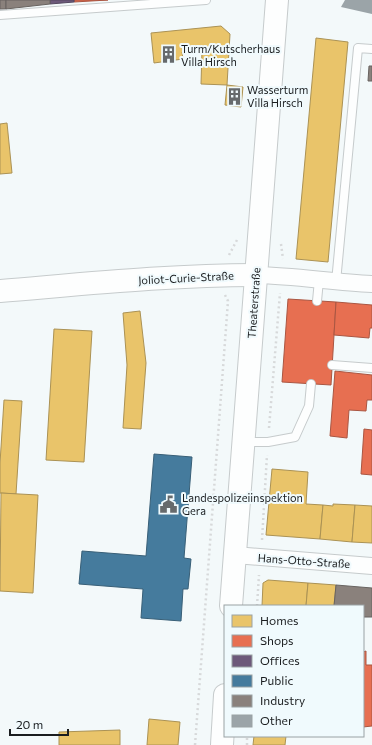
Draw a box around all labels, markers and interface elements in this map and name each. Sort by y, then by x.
place label: Turm/Kutscherhaus Villa Hirsch [181,42,280,68]
building icon: Turm/Kutscherhaus Villa Hirsch [158,45,178,65]
place label: Wasserturm Villa Hirsch [247,83,308,109]
building icon: Wasserturm Villa Hirsch [224,86,244,106]
street label: Theaterstraße [245,267,262,339]
street label: Joliot-Curie-Straße [138,268,234,287]
place label: Landespolizeiinspektion Gera [182,491,303,517]
public building icon: Landespolizeiinspektion Gera [159,494,179,514]
street label: Hans-Otto-Straße [257,551,351,570]
legend [224,605,364,737]
text: Homes [260,613,298,627]
text: Shops [260,633,294,647]
text: Offices [260,653,300,667]
text: Public [260,673,293,687]
text: Industry [260,693,305,707]
scale bar [10,711,68,737]
text: Other [260,713,293,727]
text: 20 m [16,717,43,731]

